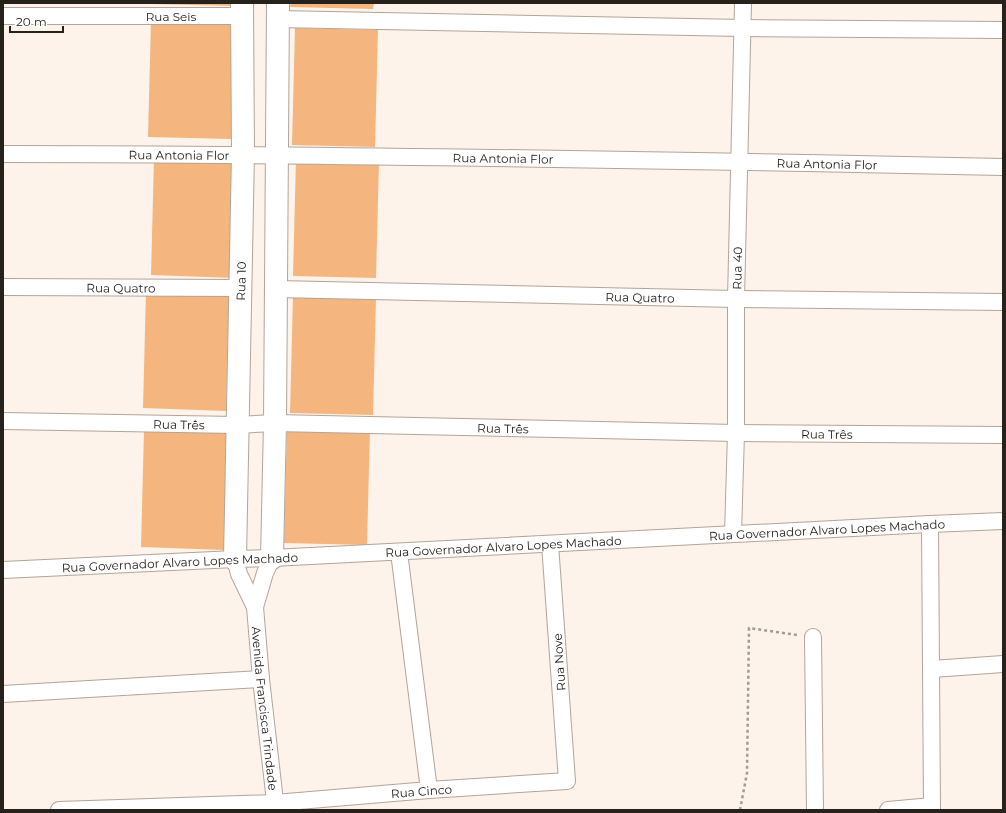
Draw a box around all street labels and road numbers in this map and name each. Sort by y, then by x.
street label: Rua Seis [146,9,197,24]
street label: Rua Antonia Flor [129,147,230,162]
street label: Rua Antonia Flor [453,150,554,166]
street label: Rua Antonia Flor [776,155,878,172]
street label: Rua 40 [729,246,745,290]
street label: Rua 10 [233,261,248,301]
street label: Rua Quatro [86,280,156,295]
street label: Rua Quatro [605,289,675,305]
street label: Rua Três [153,416,205,432]
street label: Rua Três [477,420,529,436]
street label: Rua Três [801,426,853,441]
street label: Rua Governador Alvaro Lopes Machado [709,516,945,543]
street label: Rua Governador Alvaro Lopes Machado [385,532,622,560]
street label: Rua Governador Alvaro Lopes Machado [61,549,298,575]
street label: Avenida Francisca Trindade [249,626,281,791]
street label: Rua Nove [550,633,568,691]
street label: Rua Cinco [390,781,452,801]

